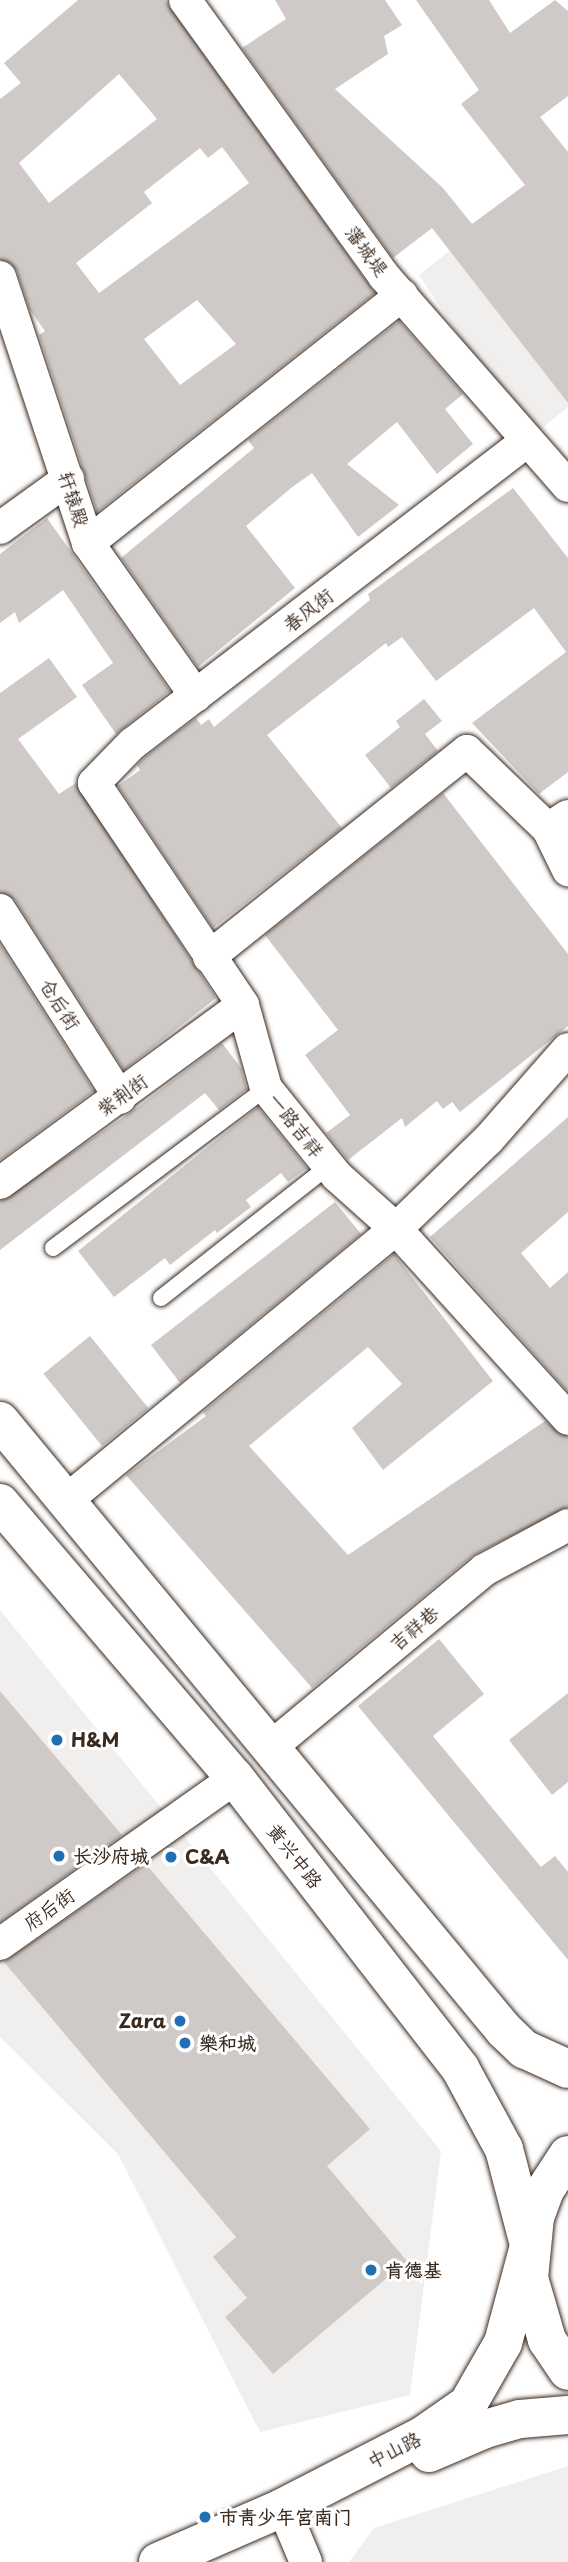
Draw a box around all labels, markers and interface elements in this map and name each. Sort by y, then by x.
street label: 藩城堤 [341,221,393,281]
street label: 轩辕殿 [54,468,94,530]
street label: 春风街 [279,583,337,637]
street label: 仓后街 [35,974,85,1034]
street label: 紫荆街 [92,1069,152,1121]
street label: 一路吉祥 [264,1088,328,1162]
street label: 吉祥巷 [385,1601,443,1655]
place label: H&M [71,1729,119,1751]
marker: H&M [49,1732,65,1748]
street label: 黄兴中路 [263,1819,327,1893]
place label: 长沙府城 [73,1845,149,1867]
place label: C&A [185,1846,230,1868]
marker: 长沙府城 [51,1848,67,1864]
marker: C&A [163,1849,179,1865]
street label: 府后街 [19,1883,79,1935]
place label: Zara [119,2010,166,2032]
marker: Zara [172,2013,188,2029]
place label: 樂和城 [199,2032,256,2054]
marker: 樂和城 [177,2035,193,2051]
place label: 肯德基 [385,2259,442,2281]
marker: 肯德基 [363,2262,379,2278]
street label: 中山路 [363,2427,425,2473]
place label: 市青少年宫南门 [219,2506,352,2528]
marker: 市青少年宫南门 [197,2509,213,2525]

